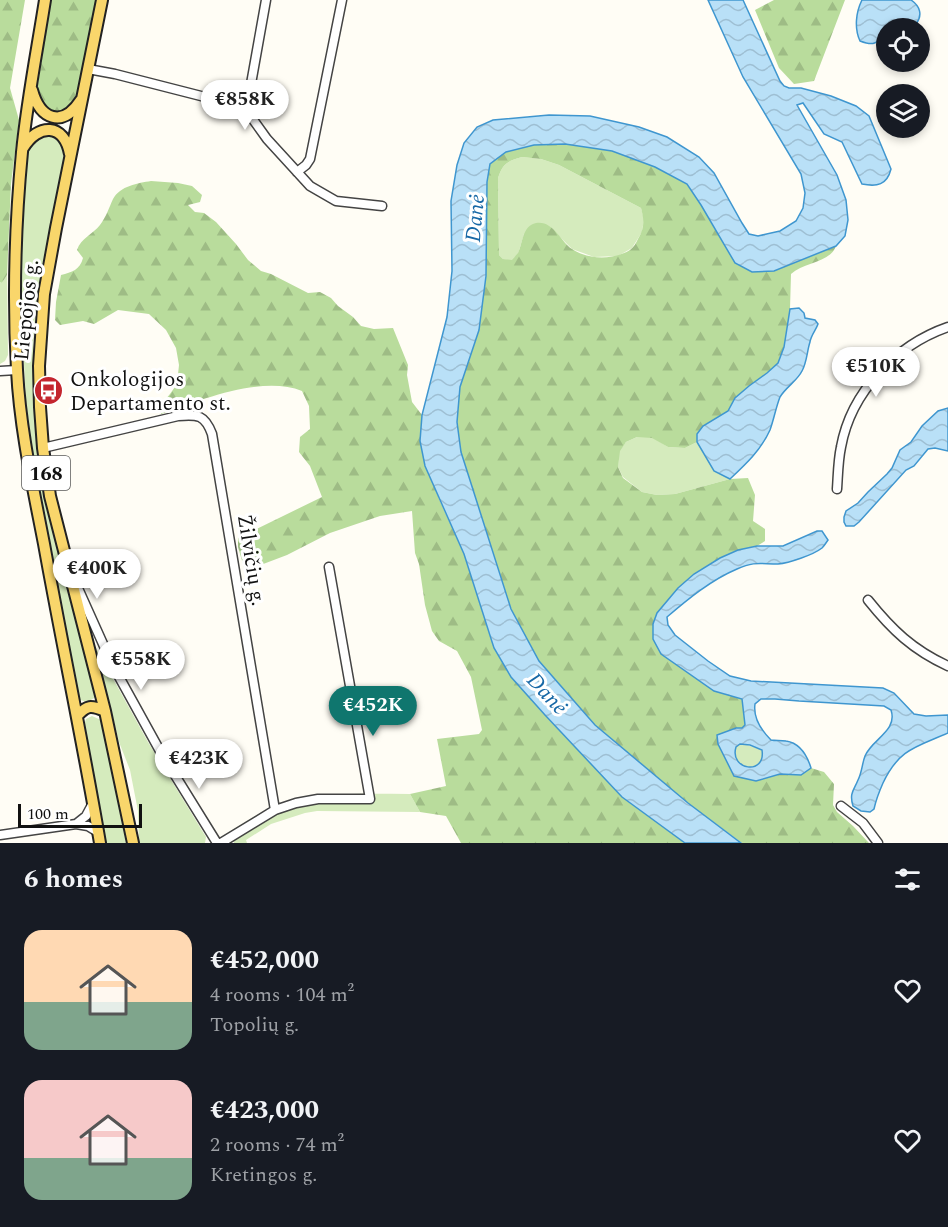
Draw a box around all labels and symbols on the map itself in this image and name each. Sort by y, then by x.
pin: €858K [203,80,287,131]
water label: Danė [457,193,494,244]
street label: Liepojos g. [6,258,48,362]
pin: €510K [834,347,918,398]
place label: Onkologijos Departamento st. [70,364,231,420]
bus stop icon: Onkologijos Departamento st. [33,375,65,407]
road number: 168 [22,456,70,490]
street label: Žilvičių g. [228,512,274,608]
pin: €400K [55,549,139,600]
pin: €558K [99,640,183,691]
water label: Danė [518,665,575,723]
pin: €452K [331,686,415,737]
pin: €423K [157,739,241,790]
scale bar [18,801,142,828]

